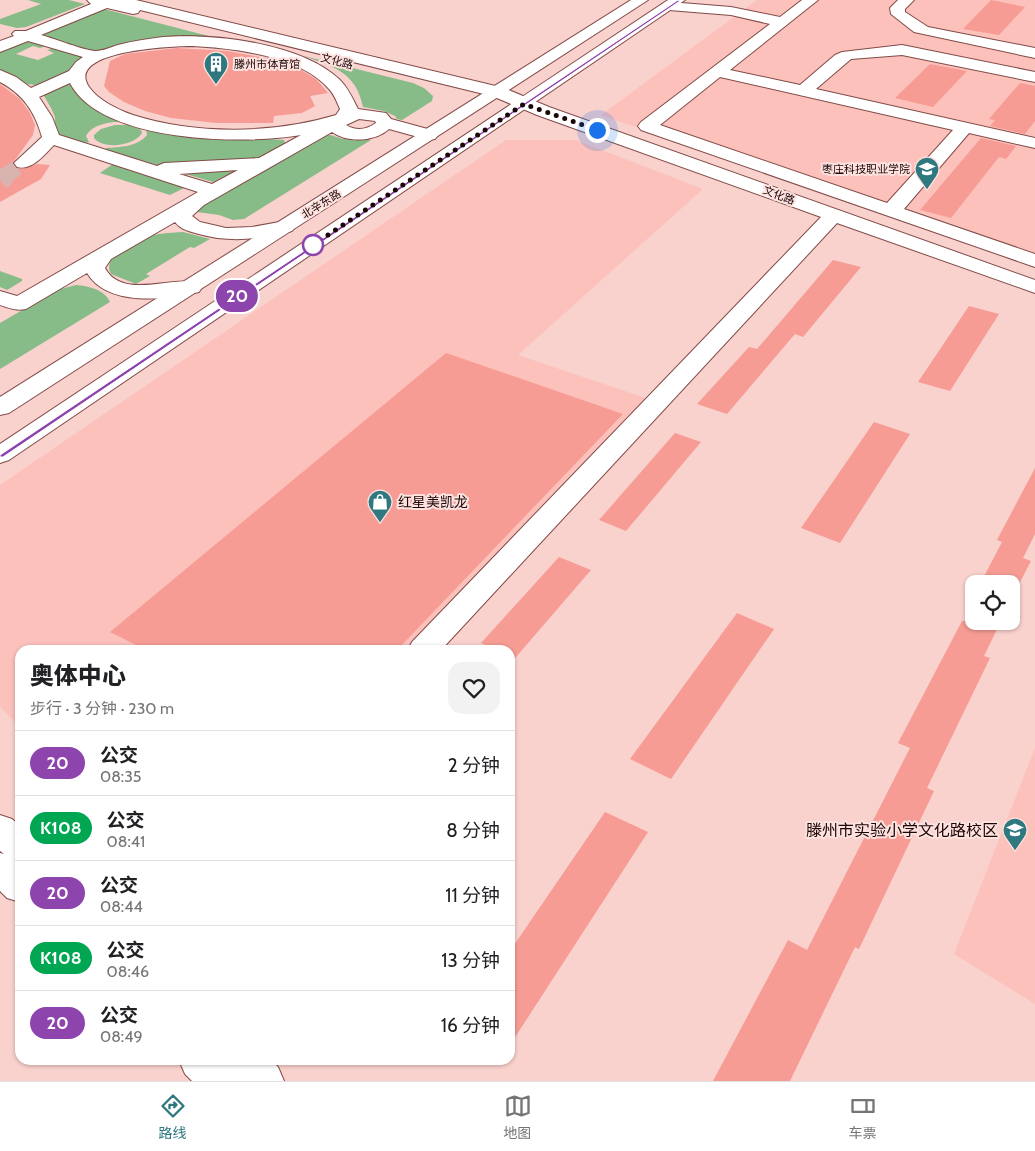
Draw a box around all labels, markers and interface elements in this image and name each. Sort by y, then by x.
street label: 文化路 [319,50,355,72]
building icon: 滕州市体育馆 [203,51,229,85]
place label: 滕州市体育馆 [234,57,300,71]
your location [585,118,610,143]
school or university icon: 枣庄科技职业学院 [914,156,940,190]
place label: 枣庄科技职业学院 [822,162,910,176]
street label: 文化路 [761,183,797,207]
street label: 北辛东路 [299,186,343,222]
unlabelled marker [302,234,324,256]
line badge: 20 [214,280,260,312]
text: 20 [226,285,248,307]
shop icon: 红星美凯龙 [367,489,393,523]
place label: 红星美凯龙 [398,493,468,511]
map controls [965,575,1020,630]
button: locate [965,575,1020,630]
text: 奥体中心 [30,661,126,690]
button: heart [448,662,500,714]
text: 步行 · 3 分钟 · 230 m [30,699,174,718]
text: 公交 [100,744,138,767]
text: 20 [46,752,69,774]
text: 2 分钟 [448,754,500,777]
text: 08:35 [100,767,142,786]
text: 公交 [107,809,145,832]
text: K108 [40,817,82,839]
school or university icon: 滕州市实验小学文化路校区 [1002,817,1028,851]
text: 8 分钟 [446,819,500,842]
place label: 滕州市实验小学文化路校区 [806,821,998,840]
text: 08:41 [107,832,145,851]
text: 公交 [100,874,138,897]
text: 20 [46,882,69,904]
text: 11 分钟 [445,884,500,907]
text: 08:44 [100,897,143,916]
text: 公交 [107,939,145,962]
text: K108 [40,947,82,969]
text: 13 分钟 [441,949,500,972]
text: 08:46 [107,962,149,981]
text: 公交 [100,1004,138,1027]
text: 20 [46,1012,69,1034]
text: 16 分钟 [441,1014,500,1037]
text: 08:49 [100,1027,143,1046]
tab: 路线 [159,1092,187,1142]
tab: 地图 [504,1092,532,1142]
tab: 车票 [849,1092,877,1142]

